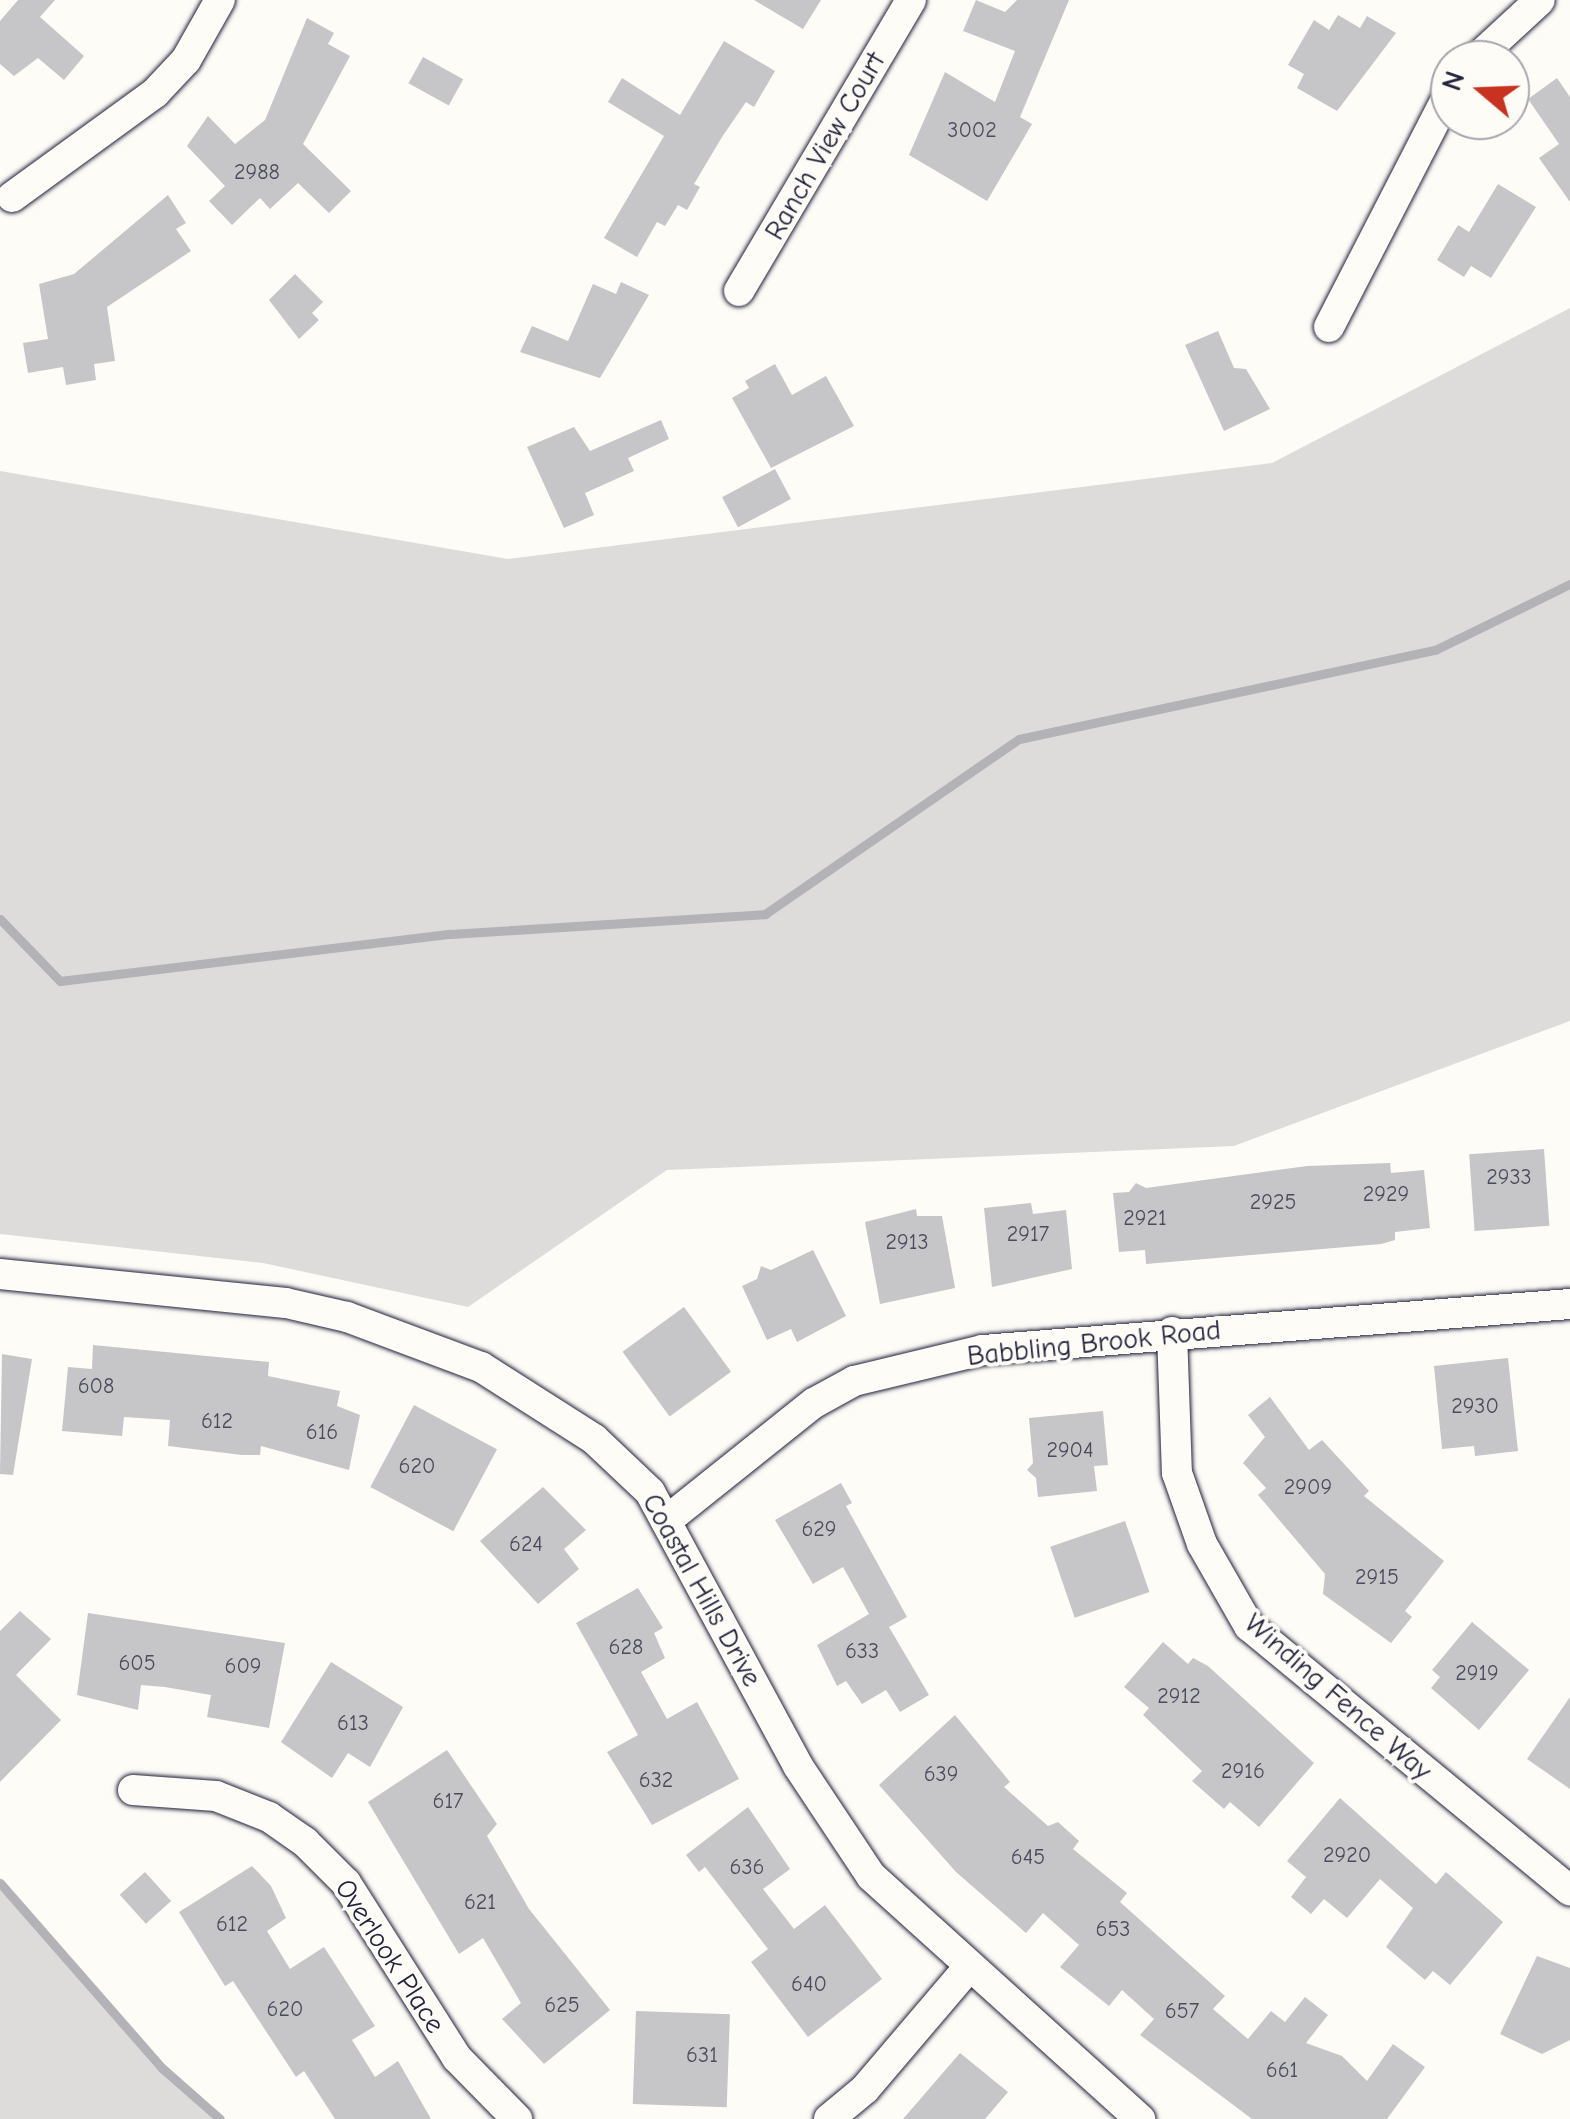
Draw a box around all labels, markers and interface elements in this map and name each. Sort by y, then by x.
north arrow [1430,40,1530,140]
street label: Ranch View Court [758,46,892,246]
text: N [1435,67,1472,95]
house number: 3002 [947,118,997,144]
house number: 2988 [234,160,280,186]
house number: 2933 [1486,1165,1532,1191]
house number: 2929 [1363,1182,1409,1208]
house number: 2925 [1250,1190,1296,1216]
house number: 2921 [1123,1206,1167,1232]
house number: 2917 [1007,1222,1049,1248]
house number: 2913 [885,1230,929,1256]
street label: Babbling Brook Road [965,1313,1223,1373]
house number: 608 [78,1374,114,1400]
house number: 2930 [1451,1394,1499,1420]
house number: 612 [201,1409,233,1435]
house number: 616 [306,1420,338,1446]
house number: 2904 [1046,1438,1094,1464]
house number: 620 [399,1454,435,1480]
house number: 2909 [1284,1475,1332,1501]
street label: Coastal Hills Drive [635,1488,769,1692]
house number: 629 [801,1517,837,1543]
house number: 624 [509,1532,543,1558]
house number: 2915 [1355,1565,1399,1591]
street label: Winding Fence Way [1237,1606,1439,1788]
house number: 628 [609,1635,643,1661]
house number: 633 [845,1639,879,1665]
house number: 605 [118,1651,156,1677]
house number: 609 [224,1654,262,1680]
house number: 2919 [1455,1661,1499,1687]
house number: 2912 [1157,1684,1201,1710]
house number: 613 [337,1711,369,1737]
house number: 2916 [1221,1759,1265,1785]
house number: 639 [924,1762,958,1788]
house number: 632 [639,1768,673,1794]
house number: 617 [432,1789,464,1815]
house number: 2920 [1323,1843,1371,1869]
house number: 645 [1011,1845,1045,1871]
house number: 636 [730,1855,764,1881]
street label: Overlook Place [328,1873,452,2039]
house number: 621 [464,1890,496,1916]
house number: 612 [216,1912,248,1938]
house number: 653 [1096,1917,1130,1943]
house number: 640 [791,1972,827,1998]
house number: 625 [544,1993,580,2019]
house number: 620 [267,1997,303,2023]
house number: 657 [1165,1999,1199,2025]
house number: 631 [686,2043,718,2069]
house number: 661 [1266,2058,1298,2084]

